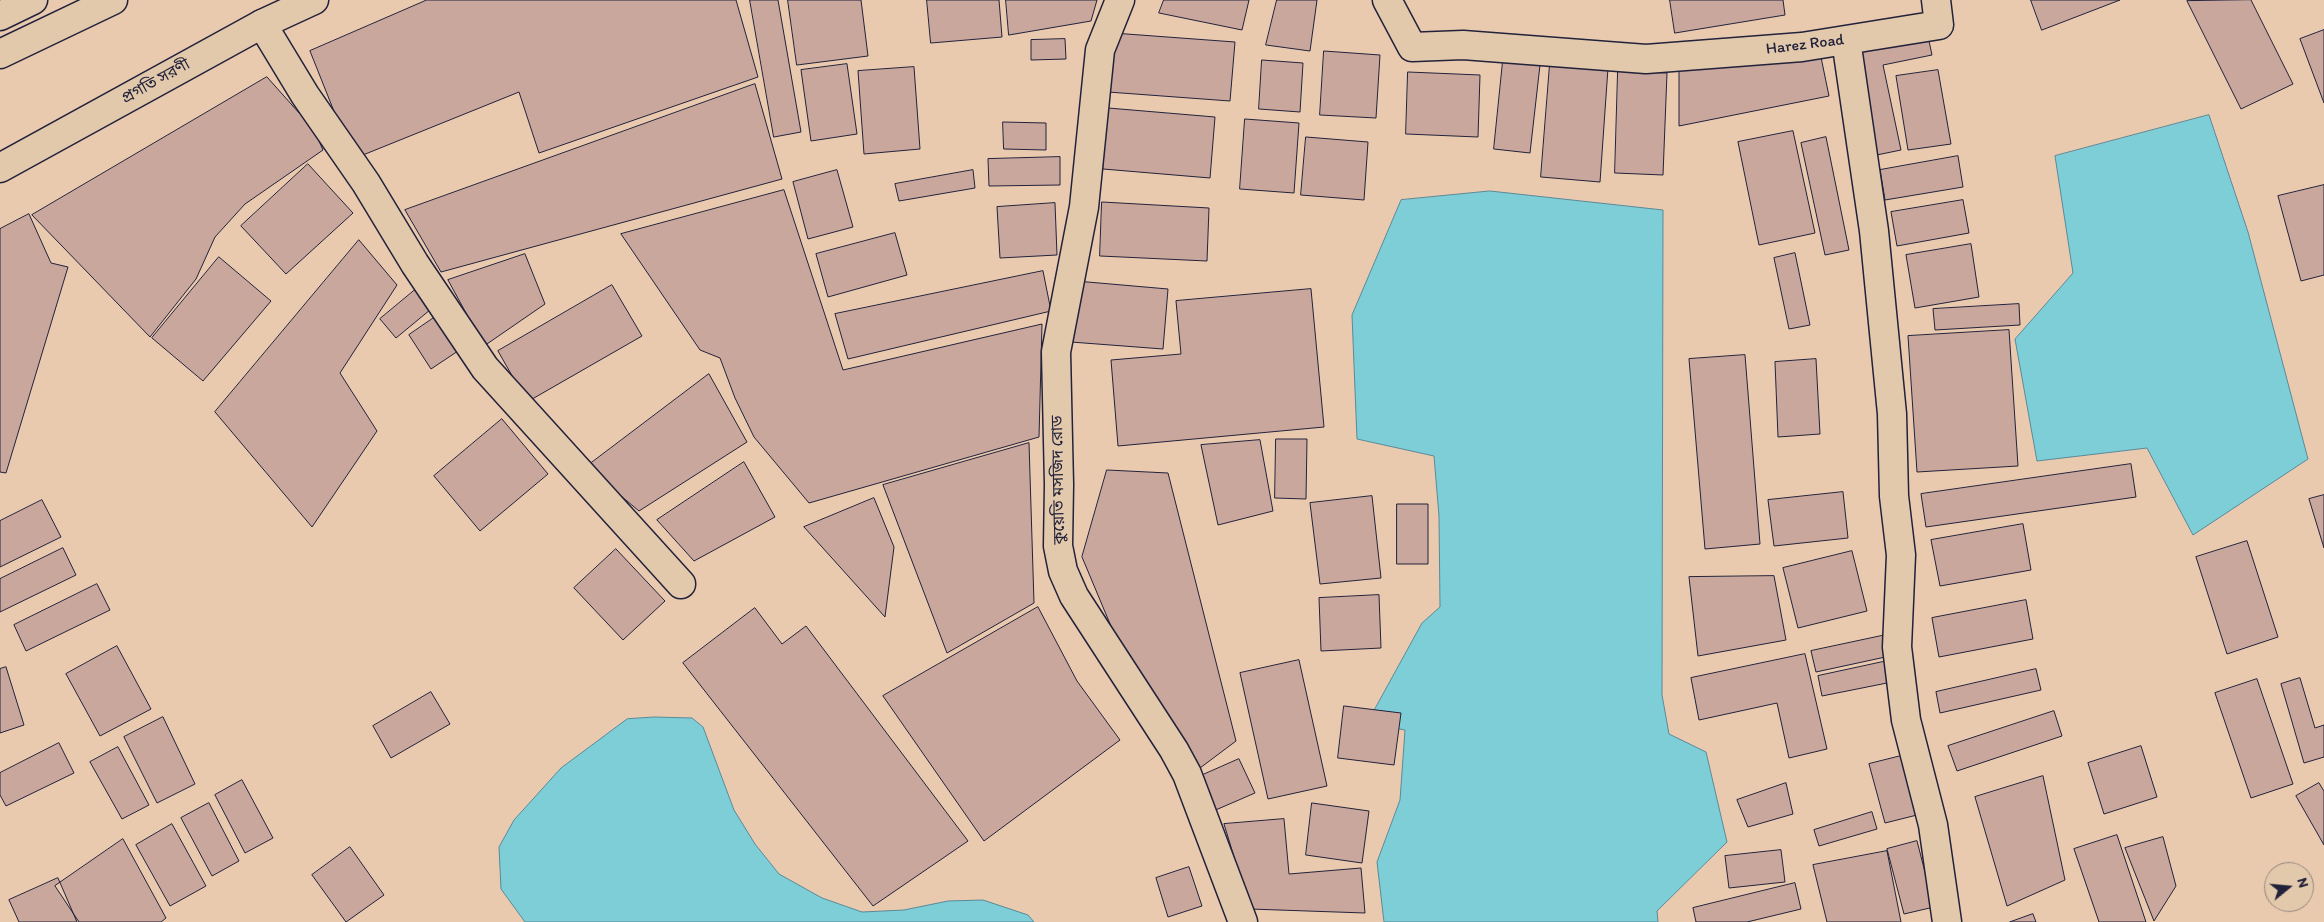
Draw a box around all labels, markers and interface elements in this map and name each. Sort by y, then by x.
street label: Harez Road [1765,31,1845,59]
street label: প্রগতি সরণী [118,55,194,109]
street label: কুয়েতি মসজিদ রোড [1048,415,1070,545]
north arrow [2264,862,2314,912]
text: N [2293,876,2312,890]

